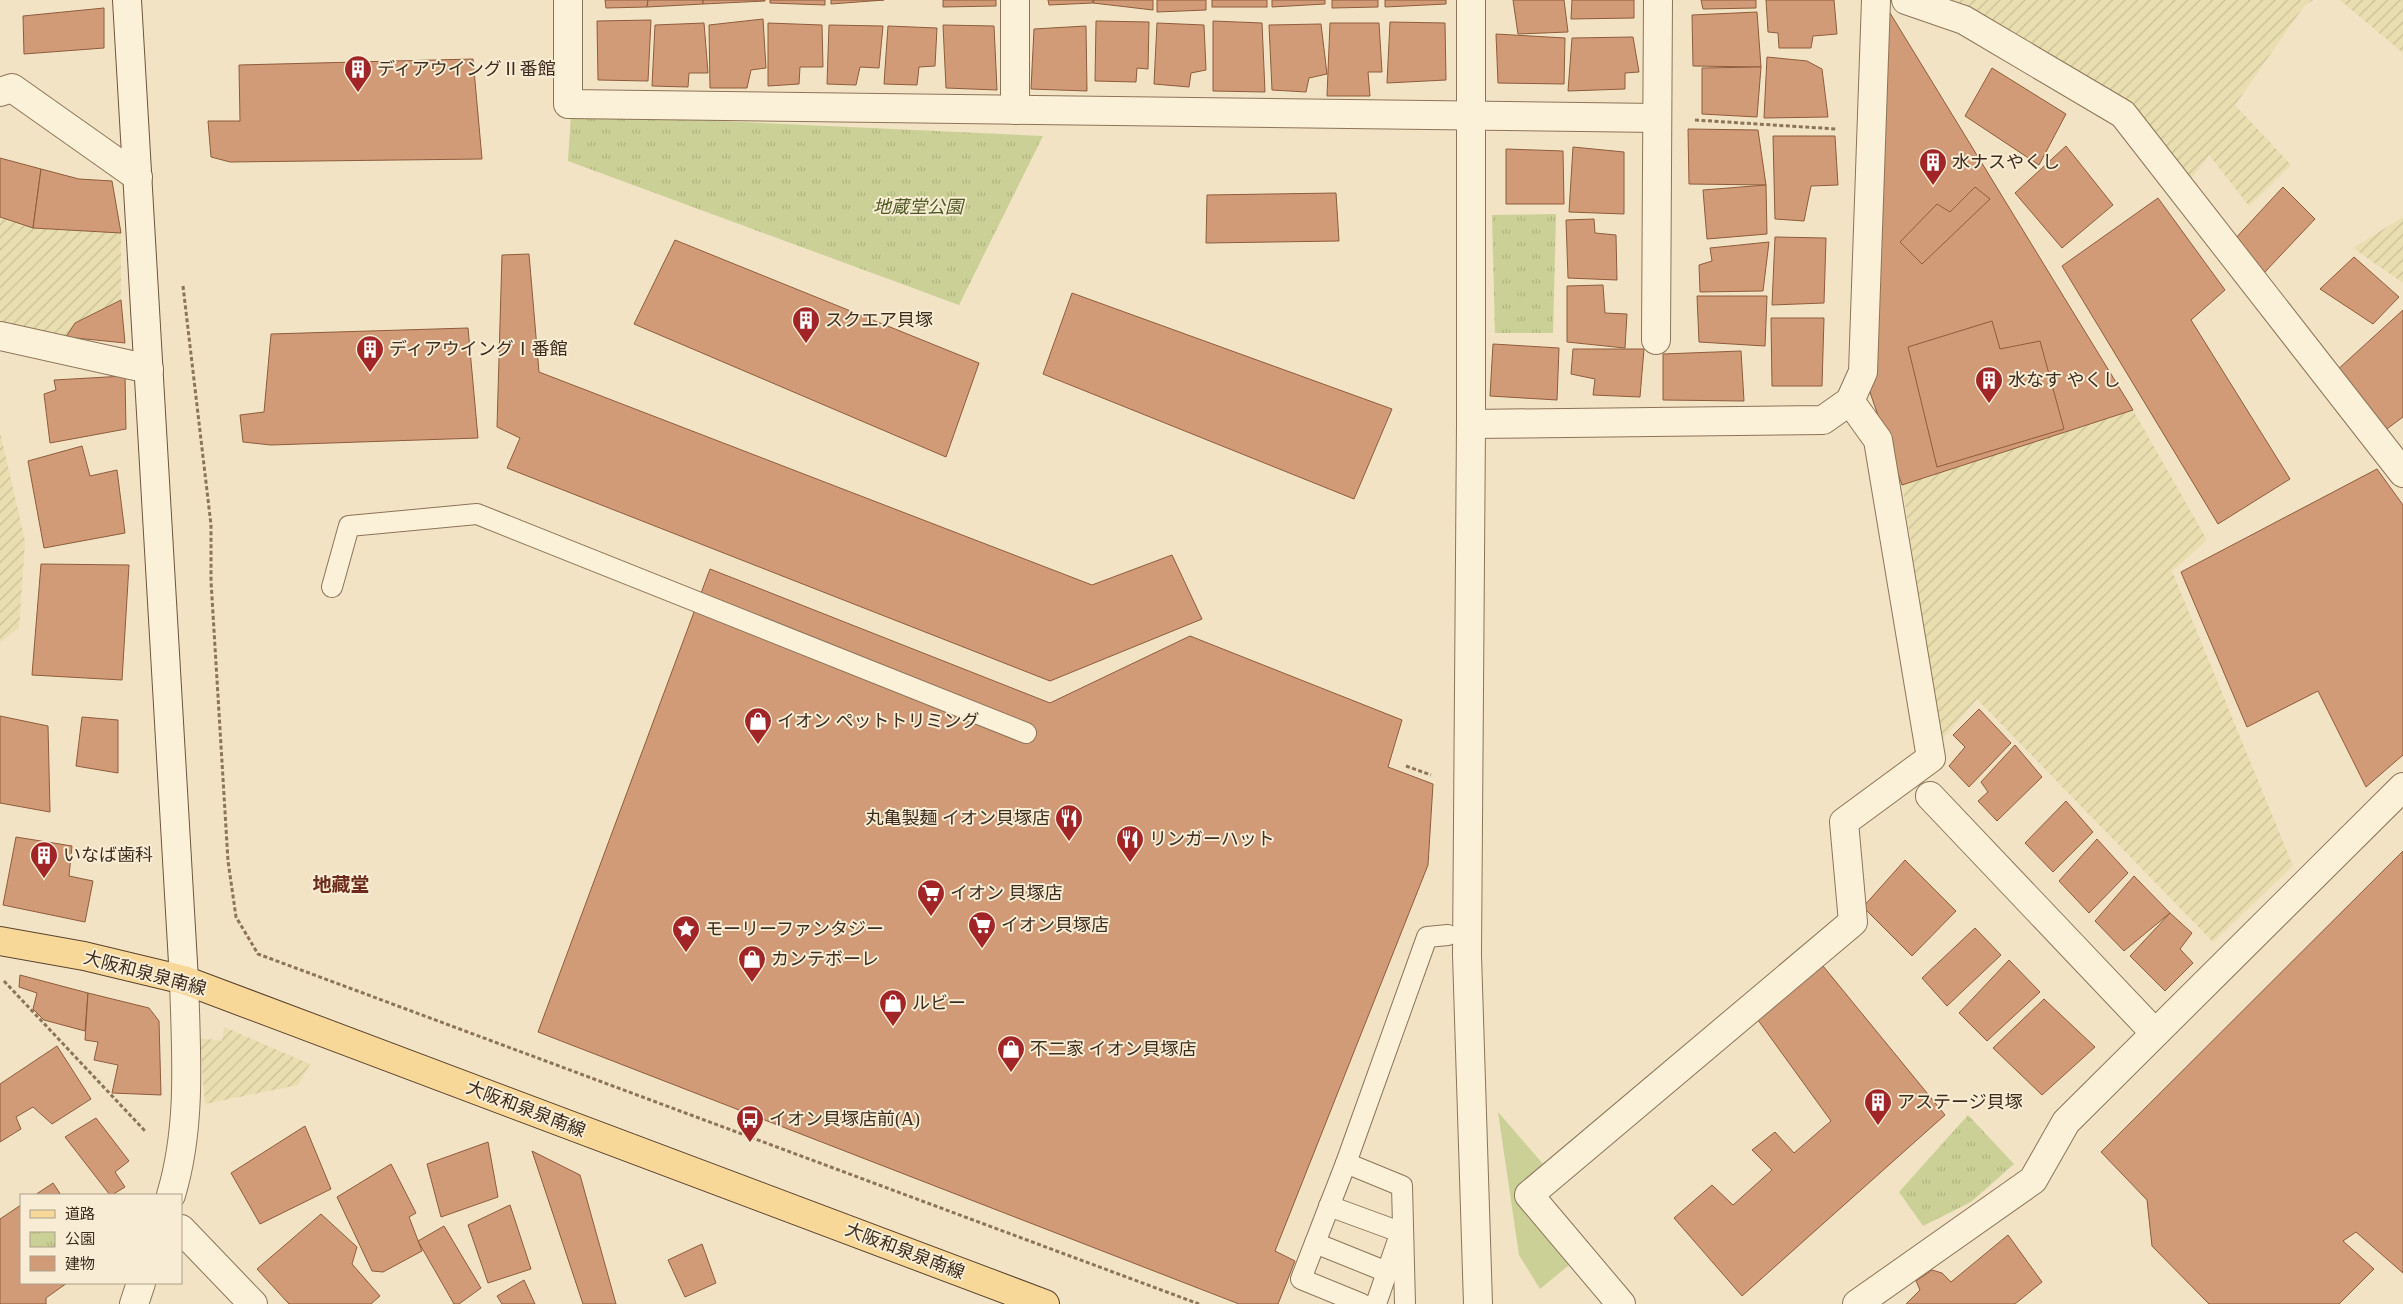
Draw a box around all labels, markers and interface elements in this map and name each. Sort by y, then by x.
building icon: ディアウイングⅡ番館 [343,54,373,93]
place label: ディアウイングⅡ番館 [377,59,556,79]
building icon: 水ナスやくし [1918,147,1948,186]
place label: 水ナスやくし [1952,152,2060,172]
park label: 地蔵堂公園 [873,197,966,217]
building icon: スクエア貝塚 [791,305,821,344]
place label: スクエア貝塚 [825,310,933,330]
building icon: ディアウイングⅠ番館 [355,334,385,373]
place label: ディアウイングⅠ番館 [389,339,568,359]
building icon: 水なす やくし [1974,365,2004,404]
place label: 水なす やくし [2008,370,2121,390]
shop icon: イオン ペットトリミング [743,706,773,745]
place label: イオン ペットトリミング [777,711,980,731]
restaurant icon: 丸亀製麺 イオン貝塚店 [1054,803,1084,842]
place label: 丸亀製麺 イオン貝塚店 [866,808,1050,828]
restaurant icon: リンガーハット [1115,824,1145,863]
place label: リンガーハット [1149,829,1275,849]
building icon: いなば歯科 [29,840,59,879]
place label: いなば歯科 [63,845,153,865]
district label: 地藏堂 [312,874,370,895]
supermarket icon: イオン 貝塚店 [916,878,946,917]
place label: イオン 貝塚店 [950,883,1063,903]
supermarket icon: イオン貝塚店 [967,910,997,949]
place icon: モーリーファンタジー [671,914,701,953]
place label: イオン貝塚店 [1001,915,1109,935]
place label: モーリーファンタジー [705,919,884,939]
shop icon: カンテボーレ [737,944,767,983]
street label: 大阪和泉泉南線 [82,947,208,999]
place label: カンテボーレ [771,949,879,969]
shop icon: ルビー [878,988,908,1027]
place label: ルビー [912,993,966,1013]
shop icon: 不二家 イオン貝塚店 [996,1034,1026,1073]
place label: 不二家 イオン貝塚店 [1030,1039,1197,1059]
street label: 大阪和泉泉南線 [464,1077,588,1141]
building icon: アステージ貝塚 [1863,1087,1893,1126]
place label: アステージ貝塚 [1897,1092,2023,1112]
bus stop icon: イオン貝塚店前(A) [735,1104,765,1143]
place label: イオン貝塚店前(A) [769,1109,920,1130]
legend [20,1194,182,1284]
text: 道路 [65,1206,95,1222]
street label: 大阪和泉泉南線 [843,1219,967,1283]
text: 公園 [65,1231,95,1247]
text: 建物 [65,1256,95,1272]

